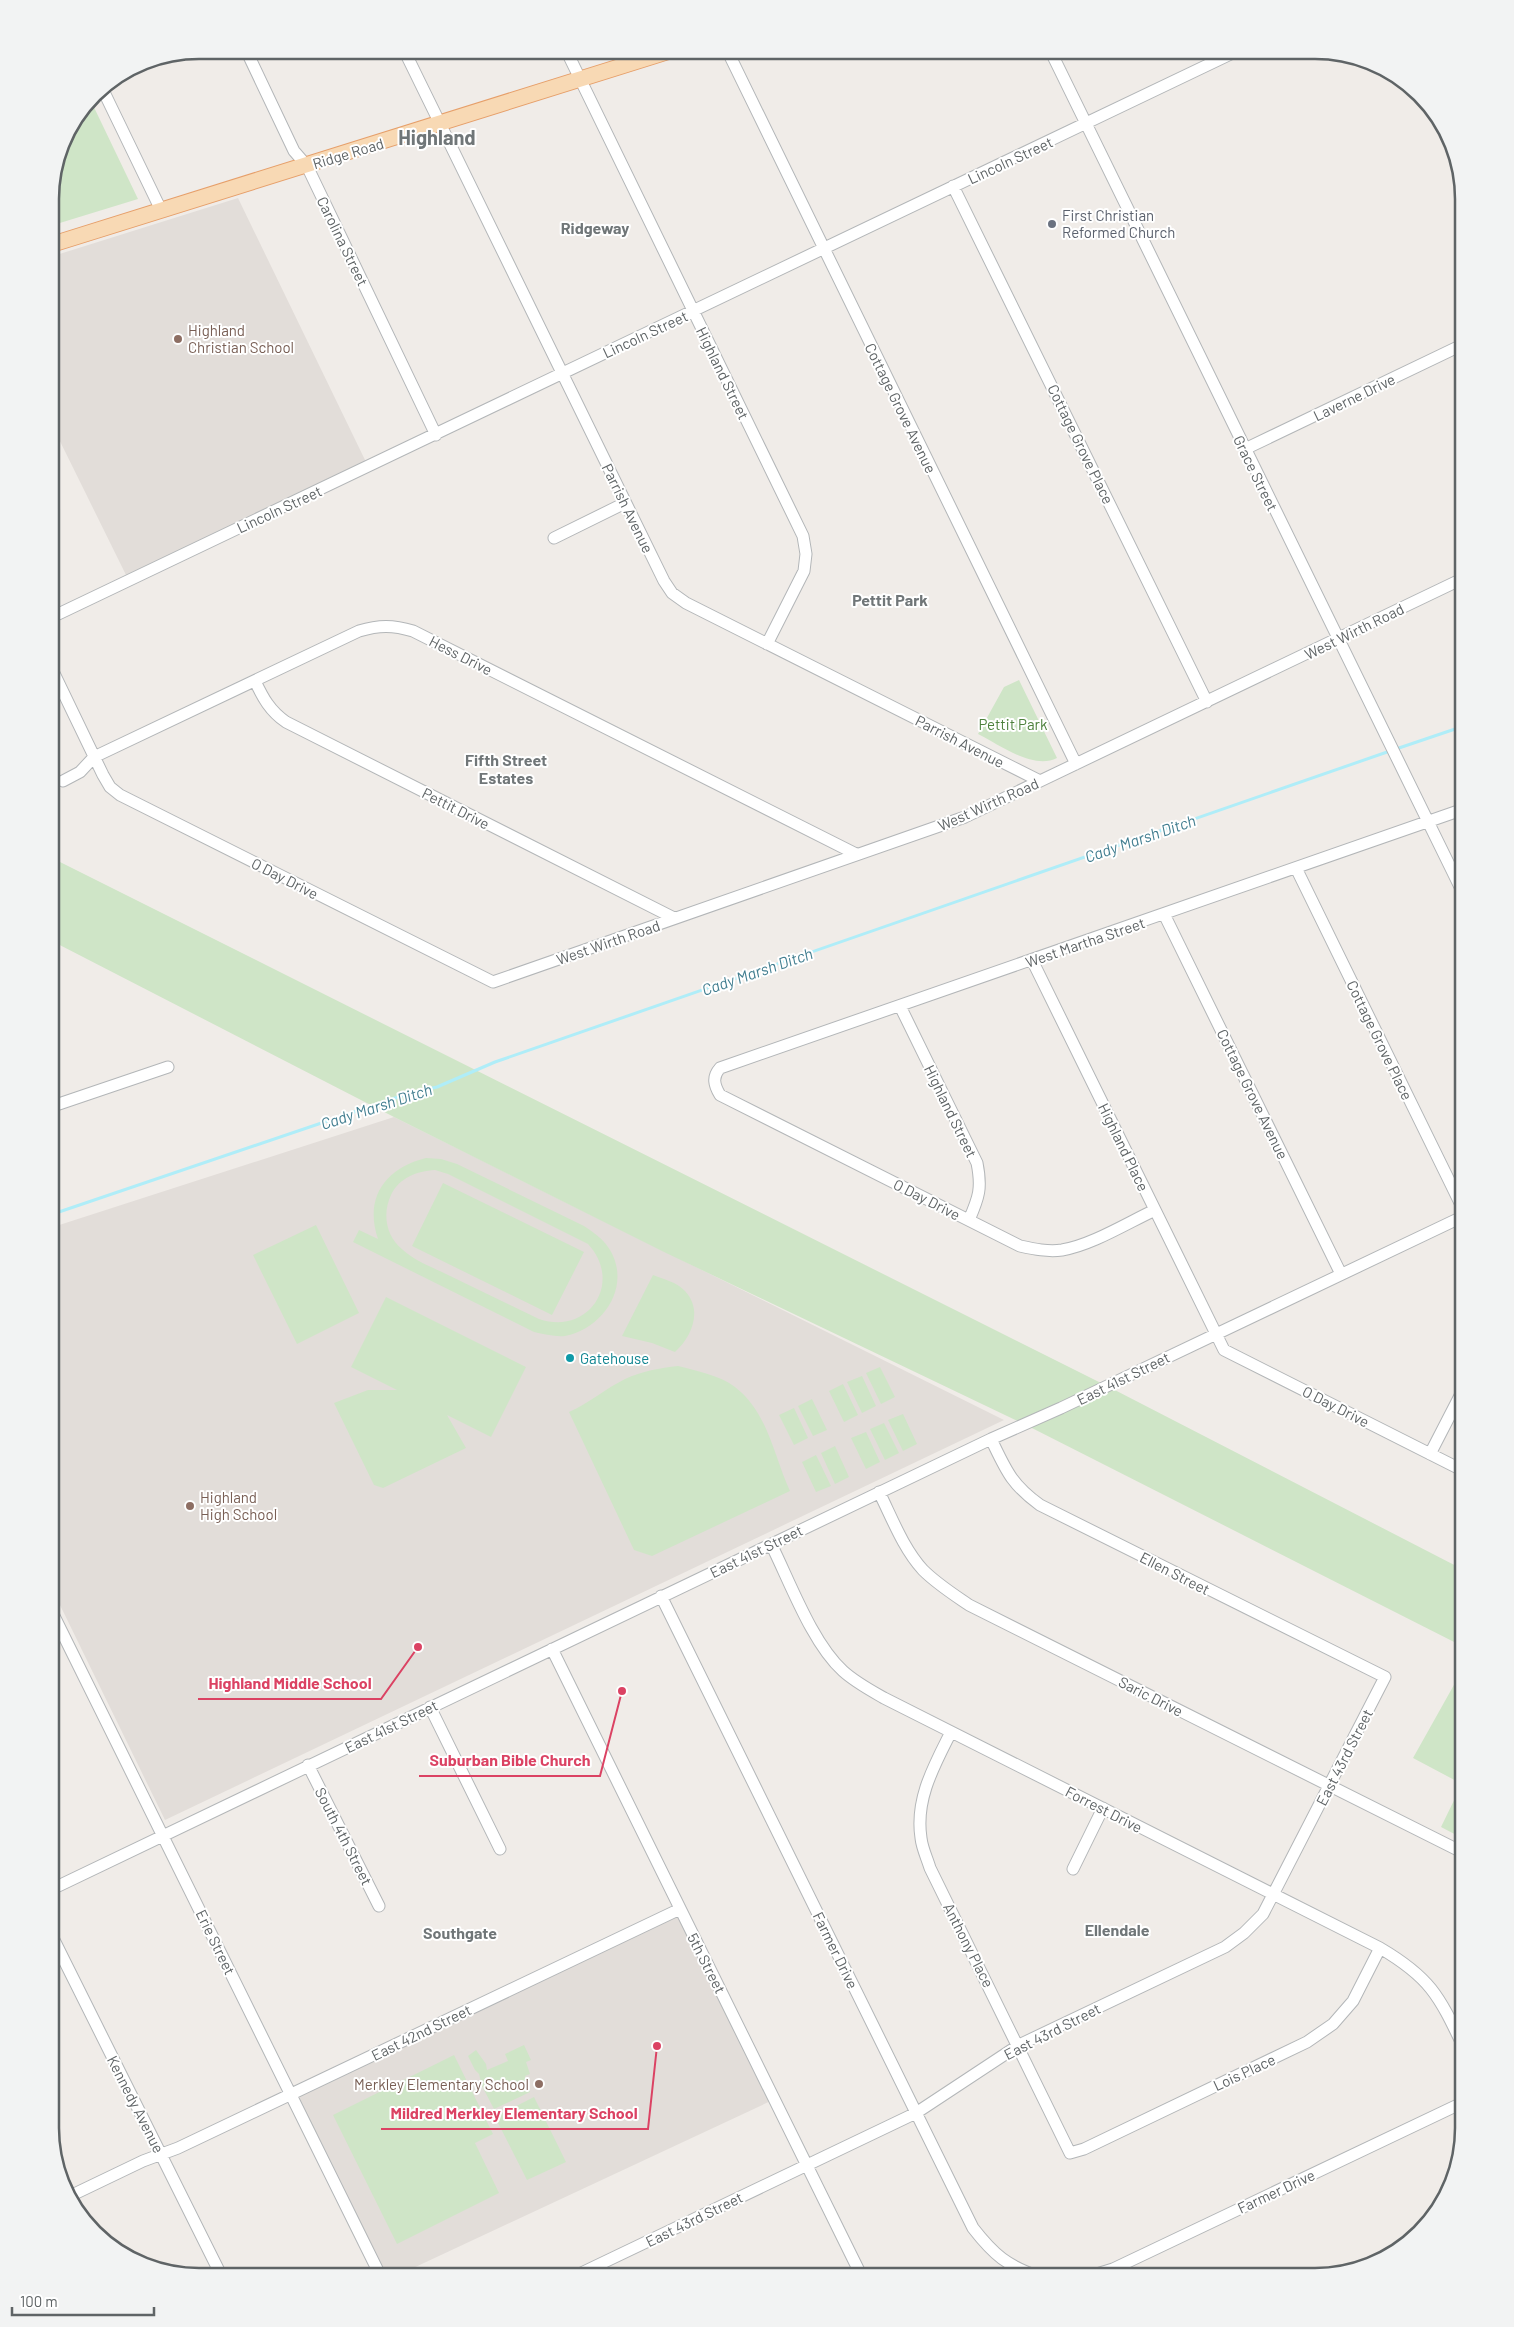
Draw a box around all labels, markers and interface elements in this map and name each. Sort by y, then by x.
district label: Highland [398,125,476,149]
street label: Lincoln Street [965,132,1055,188]
street label: Ridge Road [310,134,386,172]
street label: Carolina Street [314,193,372,289]
place label: First Christian Reformed Church [1062,206,1175,241]
district label: Ridgeway [561,218,629,237]
marker: First Christian Reformed Church [1046,218,1058,230]
street label: Lincoln Street [600,306,690,362]
place label: Highland Christian School [188,321,294,356]
street label: Highland Street [693,324,753,422]
marker: Highland Christian School [172,333,184,345]
street label: Cottage Grove Avenue [862,340,940,476]
street label: Laverne Drive [1310,369,1398,425]
street label: Cottage Grove Place [1044,381,1118,507]
street label: Grace Street [1230,432,1282,514]
street label: Parrish Avenue [599,460,657,556]
street label: Lincoln Street [234,481,324,537]
district label: Pettit Park [852,590,928,609]
street label: West Wirth Road [1301,599,1407,663]
street label: Hess Drive [426,631,496,679]
street label: Parrish Avenue [913,711,1007,771]
park label: Pettit Park [978,715,1048,733]
district label: Fifth Street Estates [465,750,547,787]
street label: West Wirth Road [935,774,1041,834]
street label: Pettit Drive [419,783,493,833]
water label: Cady Marsh Ditch [1082,810,1198,866]
street label: O Day Drive [249,854,321,902]
street label: West Martha Street [1023,913,1147,971]
street label: West Wirth Road [554,916,662,968]
water label: Cady Marsh Ditch [699,943,815,999]
street label: Cottage Grove Place [1343,977,1417,1103]
street label: Cottage Grove Avenue [1214,1026,1292,1162]
street label: Highland Street [921,1062,981,1160]
water label: Cady Marsh Ditch [318,1079,434,1133]
street label: Highland Place [1095,1100,1153,1194]
street label: O Day Drive [891,1175,963,1223]
street label: East 41st Street [1074,1348,1172,1408]
place label: Gatehouse [580,1349,649,1367]
marker: Gatehouse [564,1352,576,1364]
street label: O Day Drive [1300,1382,1372,1430]
place label: Highland High School [200,1488,277,1523]
marker: Highland High School [184,1500,196,1512]
street label: East 41st Street [707,1521,805,1581]
street label: Ellen Street [1137,1548,1213,1598]
callout: Highland Middle School [198,1668,381,1699]
street label: Saric Drive [1116,1672,1186,1720]
text: Highland Middle School [208,1673,372,1692]
street label: East 41st Street [342,1696,440,1756]
street label: East 43rd Street [1312,1706,1376,1808]
callout: Suburban Bible Church [419,1745,600,1776]
text: Suburban Bible Church [430,1750,590,1769]
street label: Forrest Drive [1063,1782,1145,1836]
street label: South 4th Street [312,1784,376,1888]
street label: Anthony Place [940,1900,998,1990]
street label: Erie Street [192,1906,240,1978]
street label: Farmer Drive [810,1909,862,1991]
district label: Ellendale [1085,1920,1150,1939]
district label: Southgate [423,1923,497,1942]
street label: 5th Street [684,1930,730,1996]
street label: East 43rd Street [1001,1999,1103,2063]
street label: East 42nd Street [368,2000,474,2064]
street label: Lois Place [1210,2050,1278,2094]
street label: Kennedy Avenue [104,2052,168,2156]
place label: Merkley Elementary School [354,2075,529,2093]
marker: Merkley Elementary School [533,2078,545,2090]
callout: Mildred Merkley Elementary School [381,2098,648,2129]
text: Mildred Merkley Elementary School [390,2103,638,2122]
street label: Farmer Drive [1234,2165,1318,2217]
street label: East 43rd Street [642,2188,746,2250]
scale bar [12,2284,155,2316]
text: 100 m [20,2292,58,2310]

